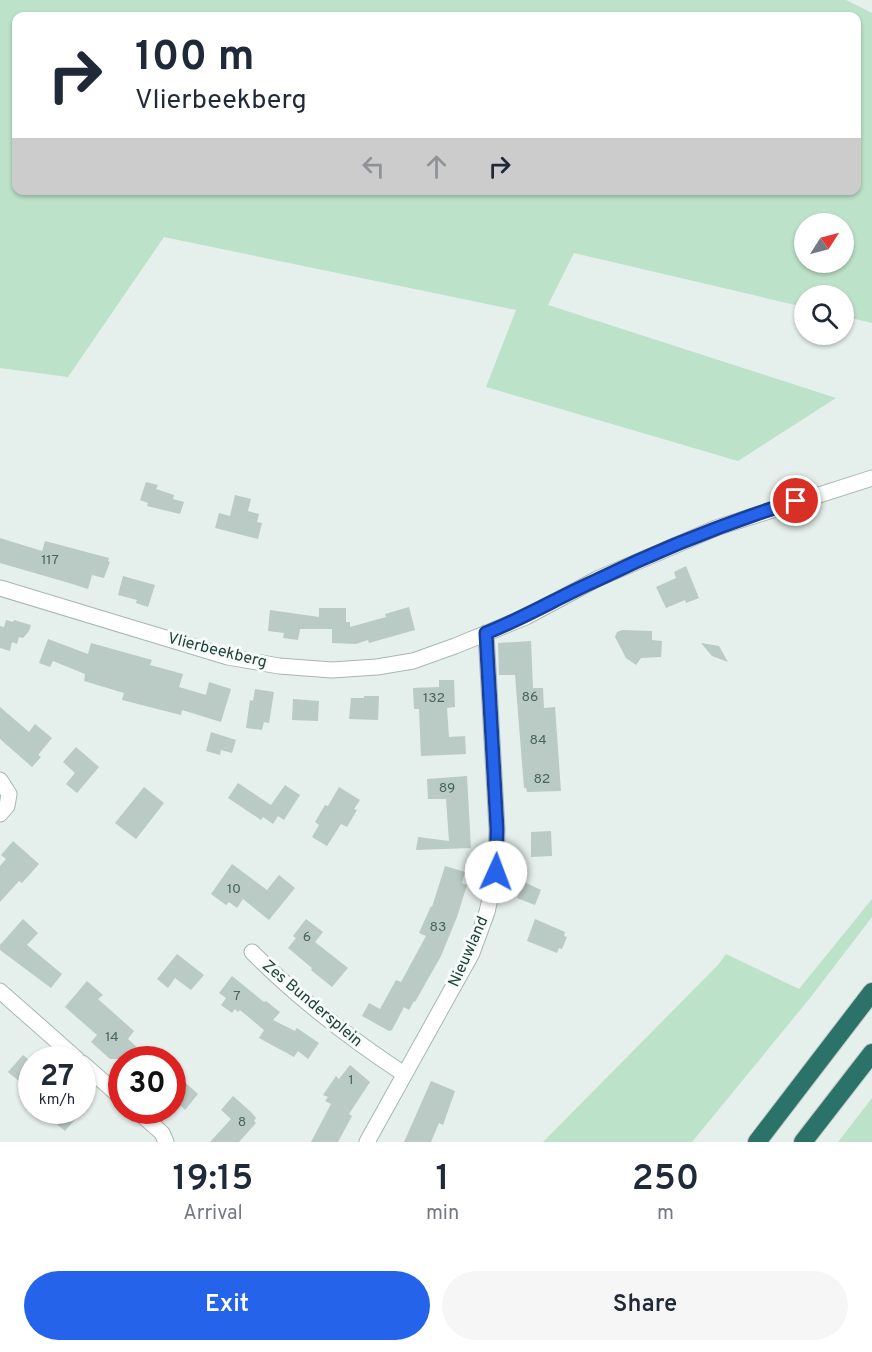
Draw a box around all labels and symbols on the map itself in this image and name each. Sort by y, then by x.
north arrow [794,213,854,273]
pin [770,475,821,526]
house number: 117 [41,552,59,569]
street label: Vlierbeekberg [165,629,269,673]
house number: 86 [522,689,538,706]
house number: 132 [423,690,445,707]
house number: 84 [529,732,547,749]
house number: 82 [534,771,550,788]
house number: 89 [439,780,455,797]
position arrow [464,840,528,904]
house number: 10 [227,881,241,898]
street label: Nieuwland [445,913,493,991]
house number: 83 [430,919,446,936]
house number: 6 [303,929,311,946]
street label: Zes Bundersplein [258,956,366,1052]
house number: 7 [233,988,241,1005]
house number: 14 [105,1029,119,1046]
speed limit sign: 30 [108,1046,186,1124]
house number: 1 [348,1072,354,1089]
house number: 8 [238,1114,246,1131]

